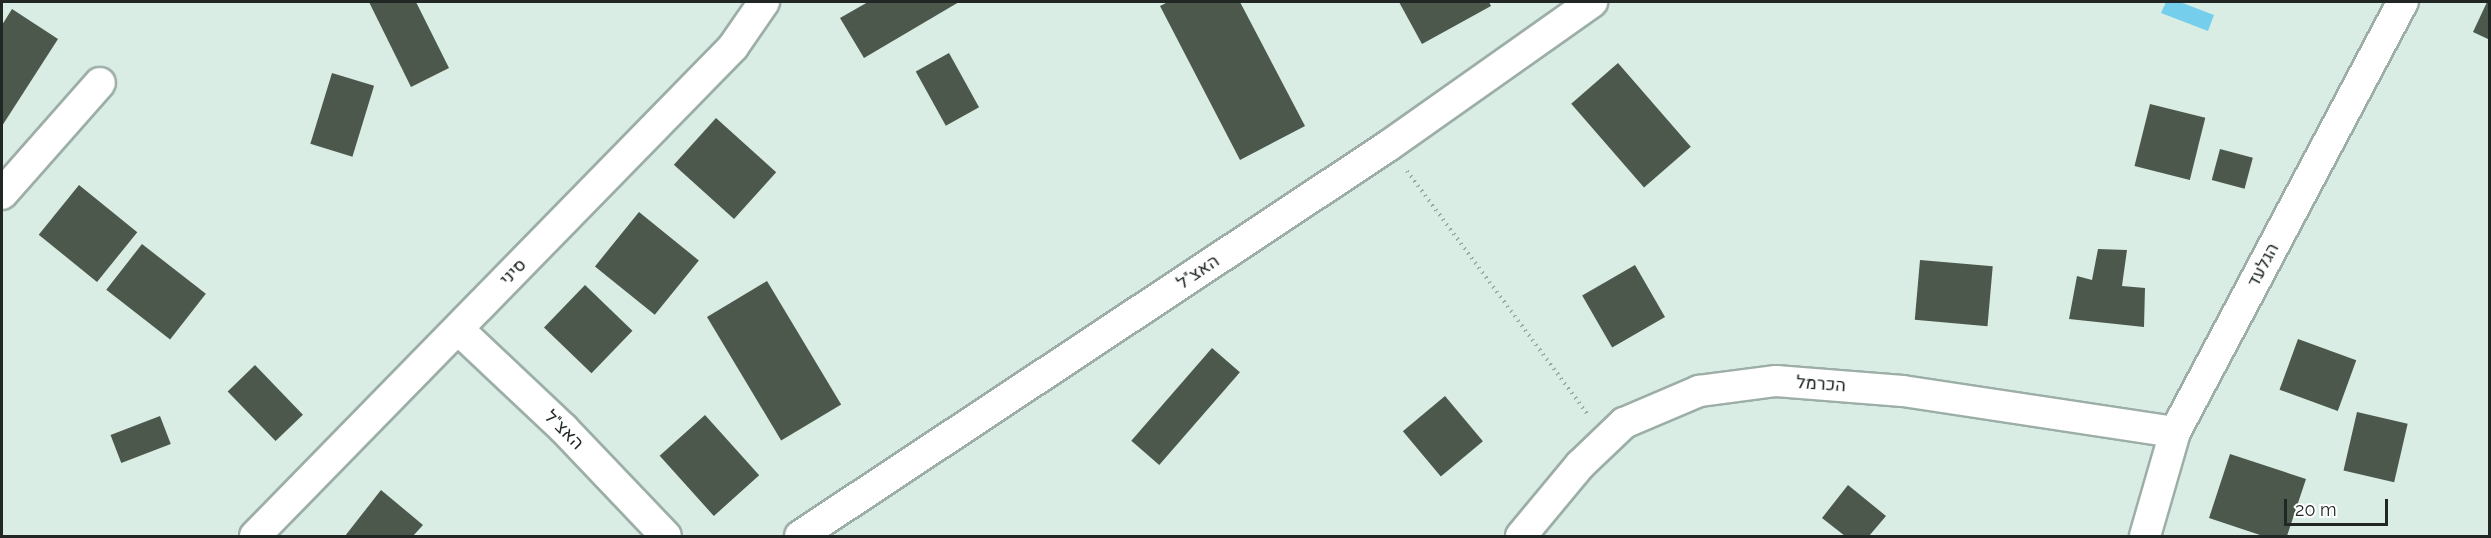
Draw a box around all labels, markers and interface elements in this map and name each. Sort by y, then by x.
street label: הגלעד [2243,239,2283,291]
street label: האצ"ל [1173,250,1223,294]
street label: סיני [495,254,531,290]
street label: הכרמל [1795,371,1847,397]
street label: האצ"ל [540,406,588,454]
scale bar [2287,487,2390,525]
text: 20 m [2295,499,2337,520]

